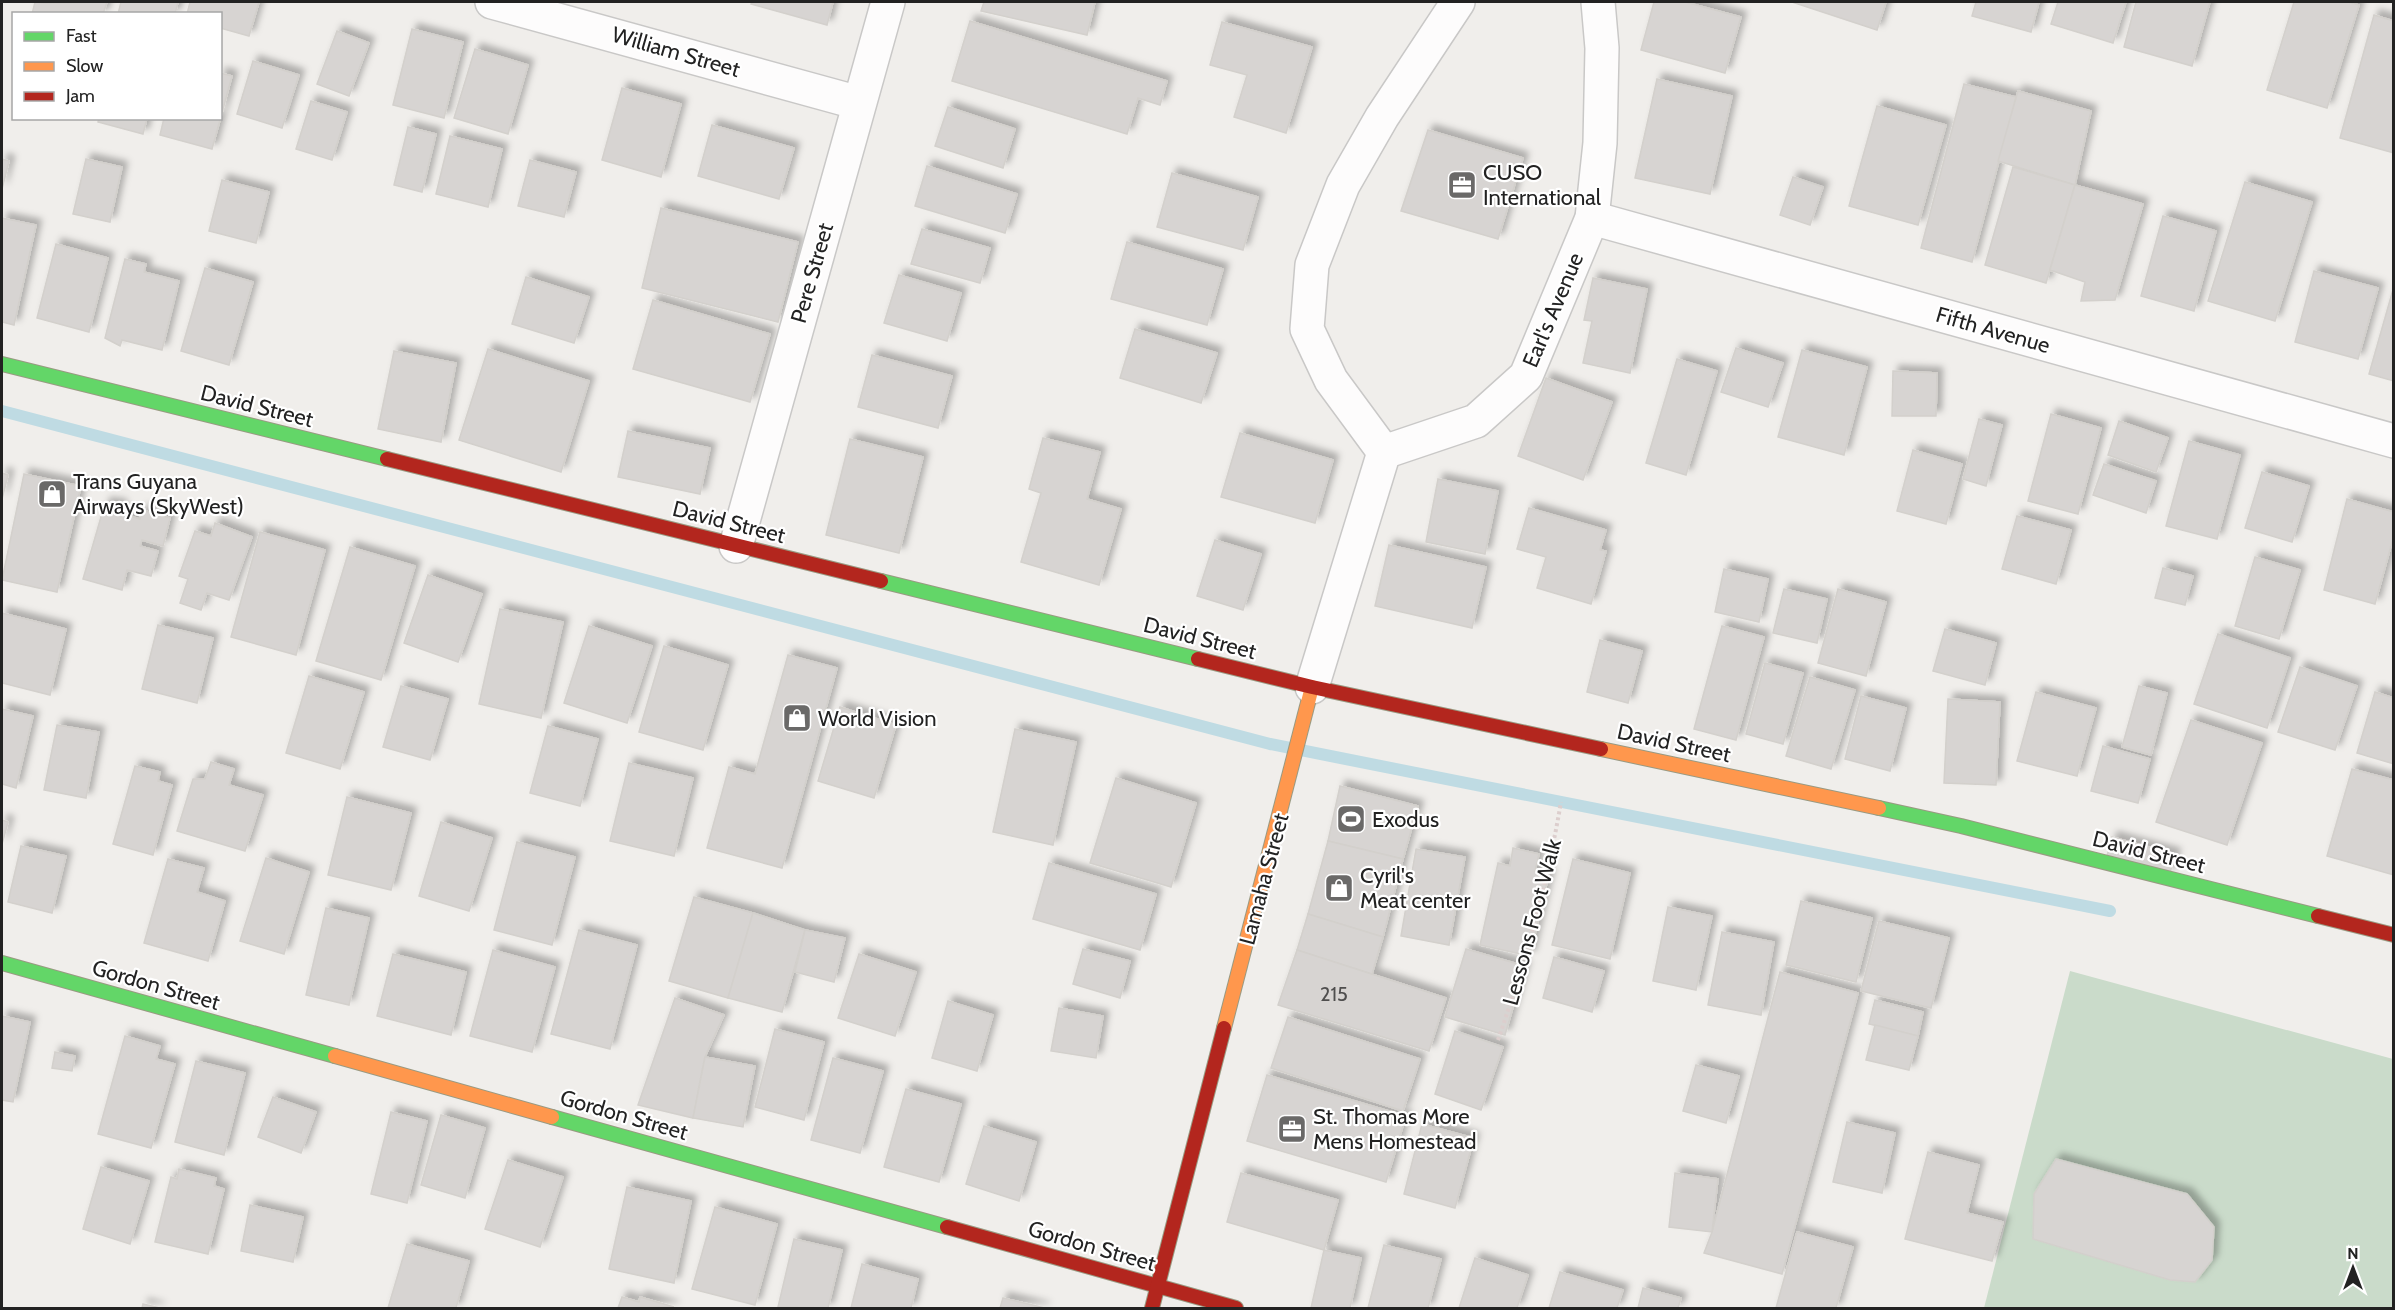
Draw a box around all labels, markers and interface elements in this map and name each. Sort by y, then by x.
legend [12,12,222,120]
street label: William Street [609,21,744,83]
text: Fast [66,25,97,47]
text: Slow [66,55,103,77]
text: Jam [65,85,95,107]
place label: CUSO International [1483,159,1602,211]
office icon: CUSO International [1446,169,1478,201]
street label: Pere Street [785,219,839,326]
street label: Earl's Avenue [1517,249,1589,371]
street label: Fifth Avenue [1933,301,2053,359]
street label: David Street [198,379,317,433]
place label: Trans Guyana Airways (SkyWest) [73,468,244,520]
shop icon: Trans Guyana Airways (SkyWest) [36,478,68,510]
street label: David Street [670,495,789,549]
street label: David Street [1141,611,1260,665]
shop icon: World Vision [781,702,813,734]
place label: World Vision [818,705,936,732]
street label: David Street [1615,718,1734,768]
sports icon: Exodus [1335,803,1367,835]
place label: Exodus [1372,806,1439,833]
street label: Lamaha Street [1233,810,1295,948]
street label: David Street [2090,825,2209,879]
street label: Lessons Foot Walk [1497,836,1567,1008]
place label: Cyril's Meat center [1360,862,1470,914]
shop icon: Cyril's Meat center [1323,872,1355,904]
street label: Gordon Street [89,954,224,1016]
house number: 215 [1320,982,1348,1006]
street label: Gordon Street [557,1084,692,1146]
place label: St. Thomas More Mens Homestead [1313,1103,1477,1155]
office icon: St. Thomas More Mens Homestead [1276,1113,1308,1145]
street label: Gordon Street [1025,1215,1160,1277]
north arrow [2323,1238,2383,1298]
text: N [2347,1244,2359,1263]

